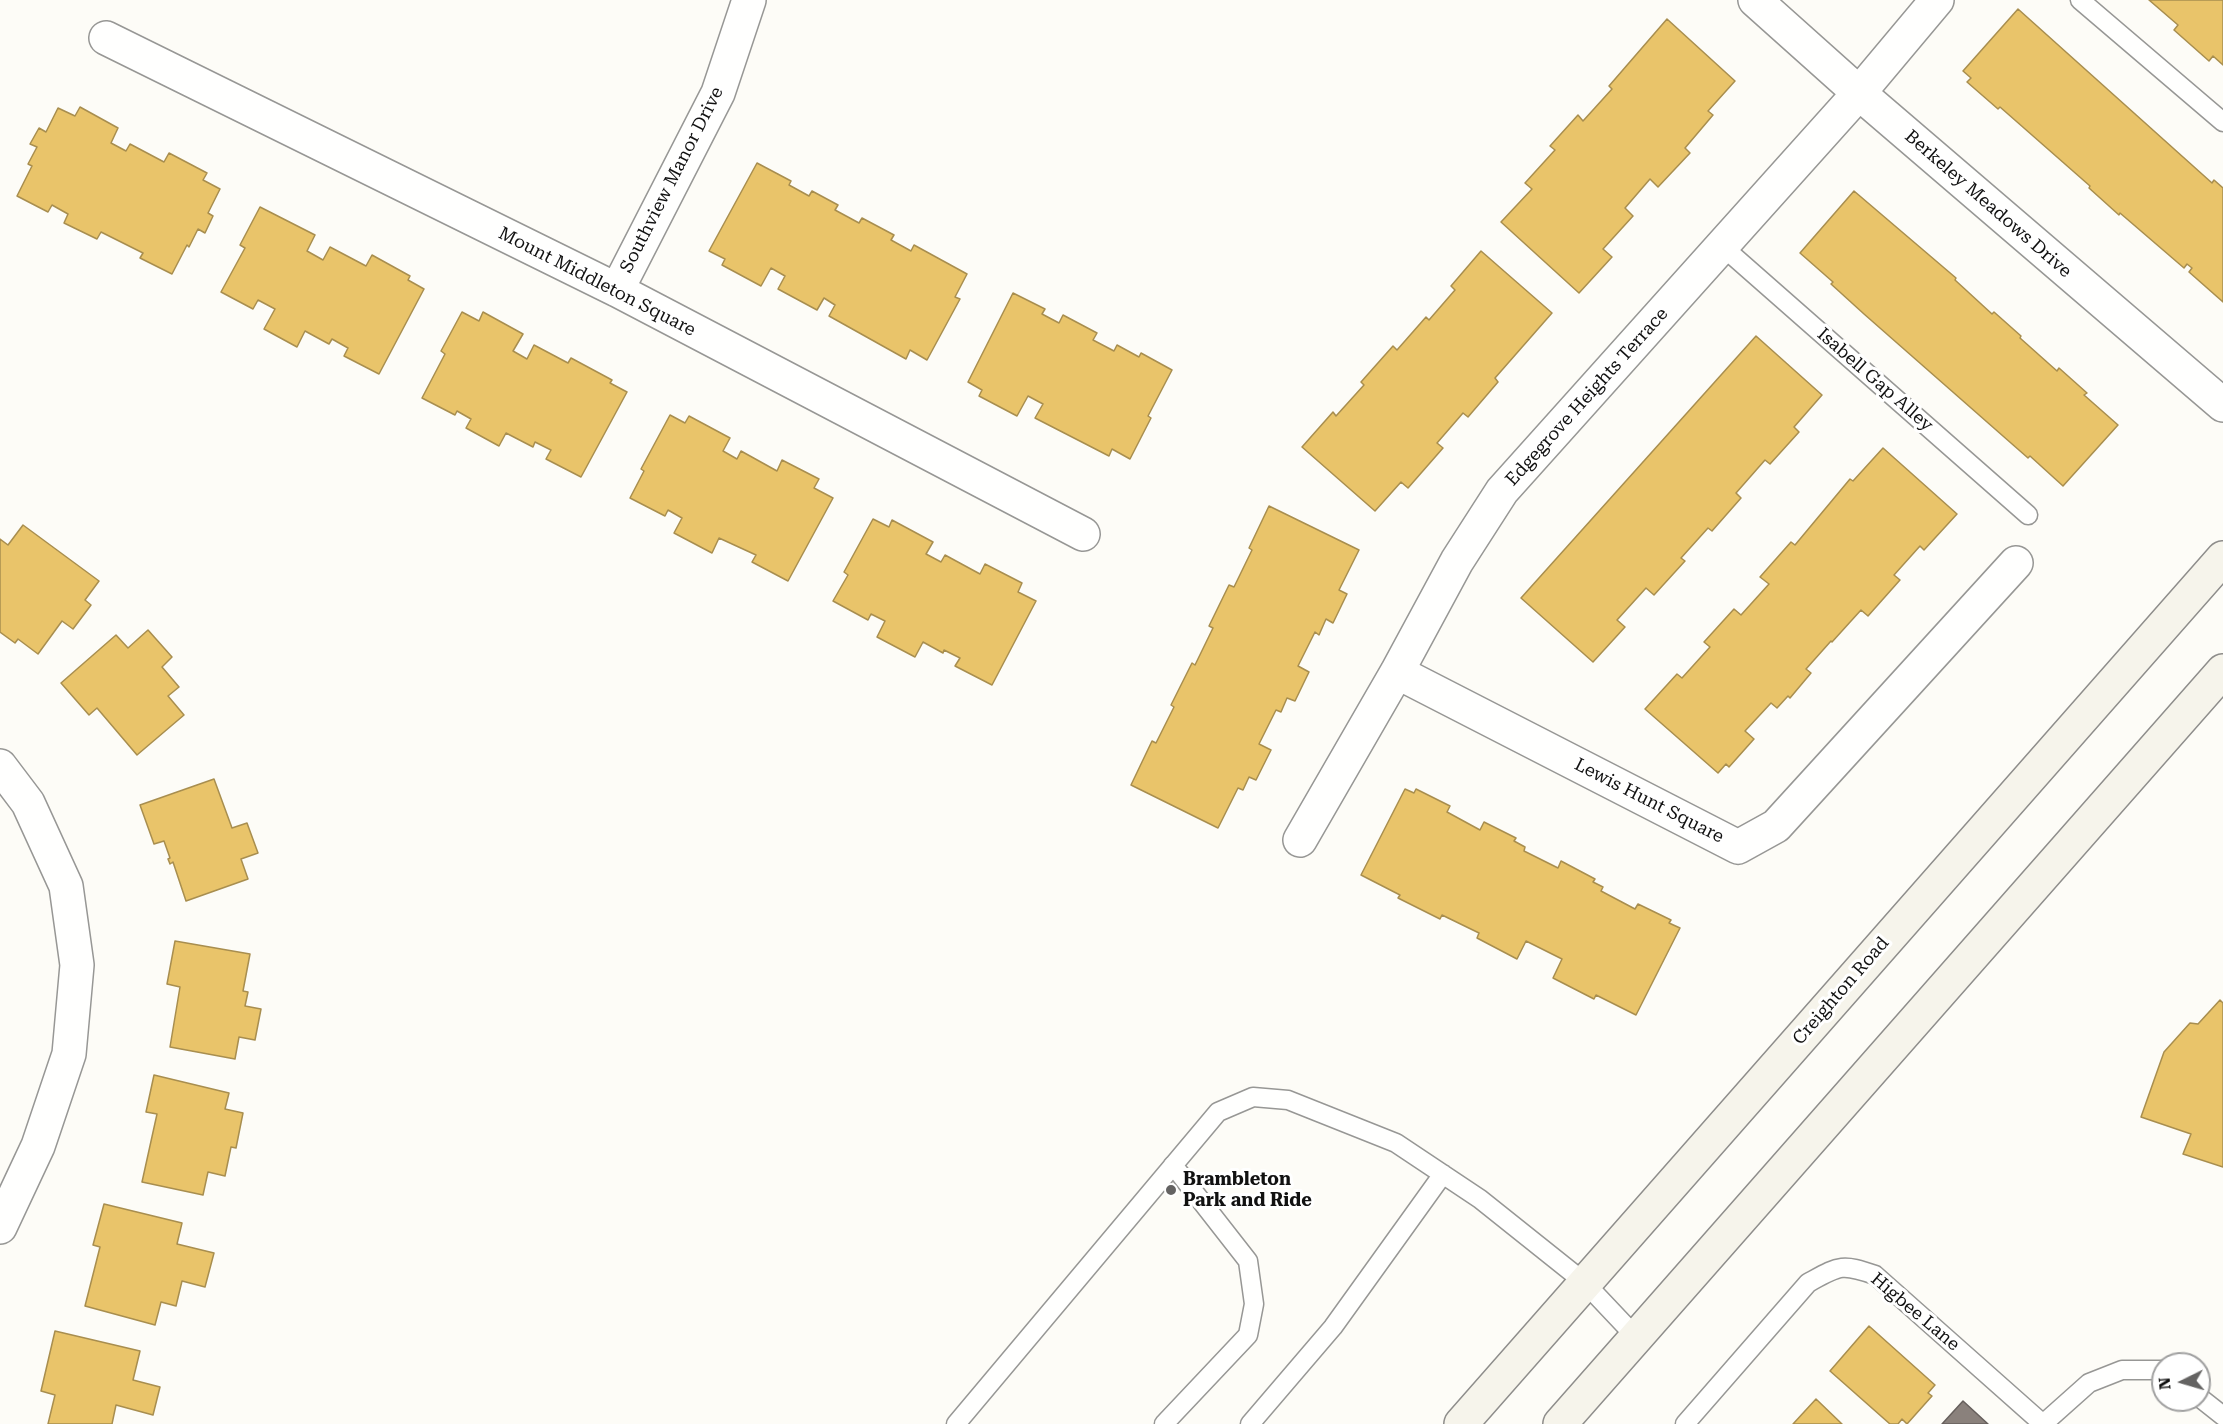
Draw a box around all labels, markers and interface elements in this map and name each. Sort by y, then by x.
street label: Southview Manor Drive [616,84,728,276]
street label: Berkeley Meadows Drive [1900,126,2076,282]
street label: Mount Middleton Square [495,223,699,341]
street label: Edgegrove Heights Terrace [1501,303,1673,491]
street label: Isabell Gap Alley [1813,324,1937,436]
street label: Lewis Hunt Square [1571,754,1727,848]
street label: Creighton Road [1788,933,1894,1049]
place label: Brambleton Park and Ride [1183,1169,1312,1212]
marker: Brambleton Park and Ride [1164,1183,1178,1197]
street label: Higbee Lane [1866,1269,1964,1355]
north arrow [2151,1352,2211,1412]
text: N [2155,1376,2175,1390]

